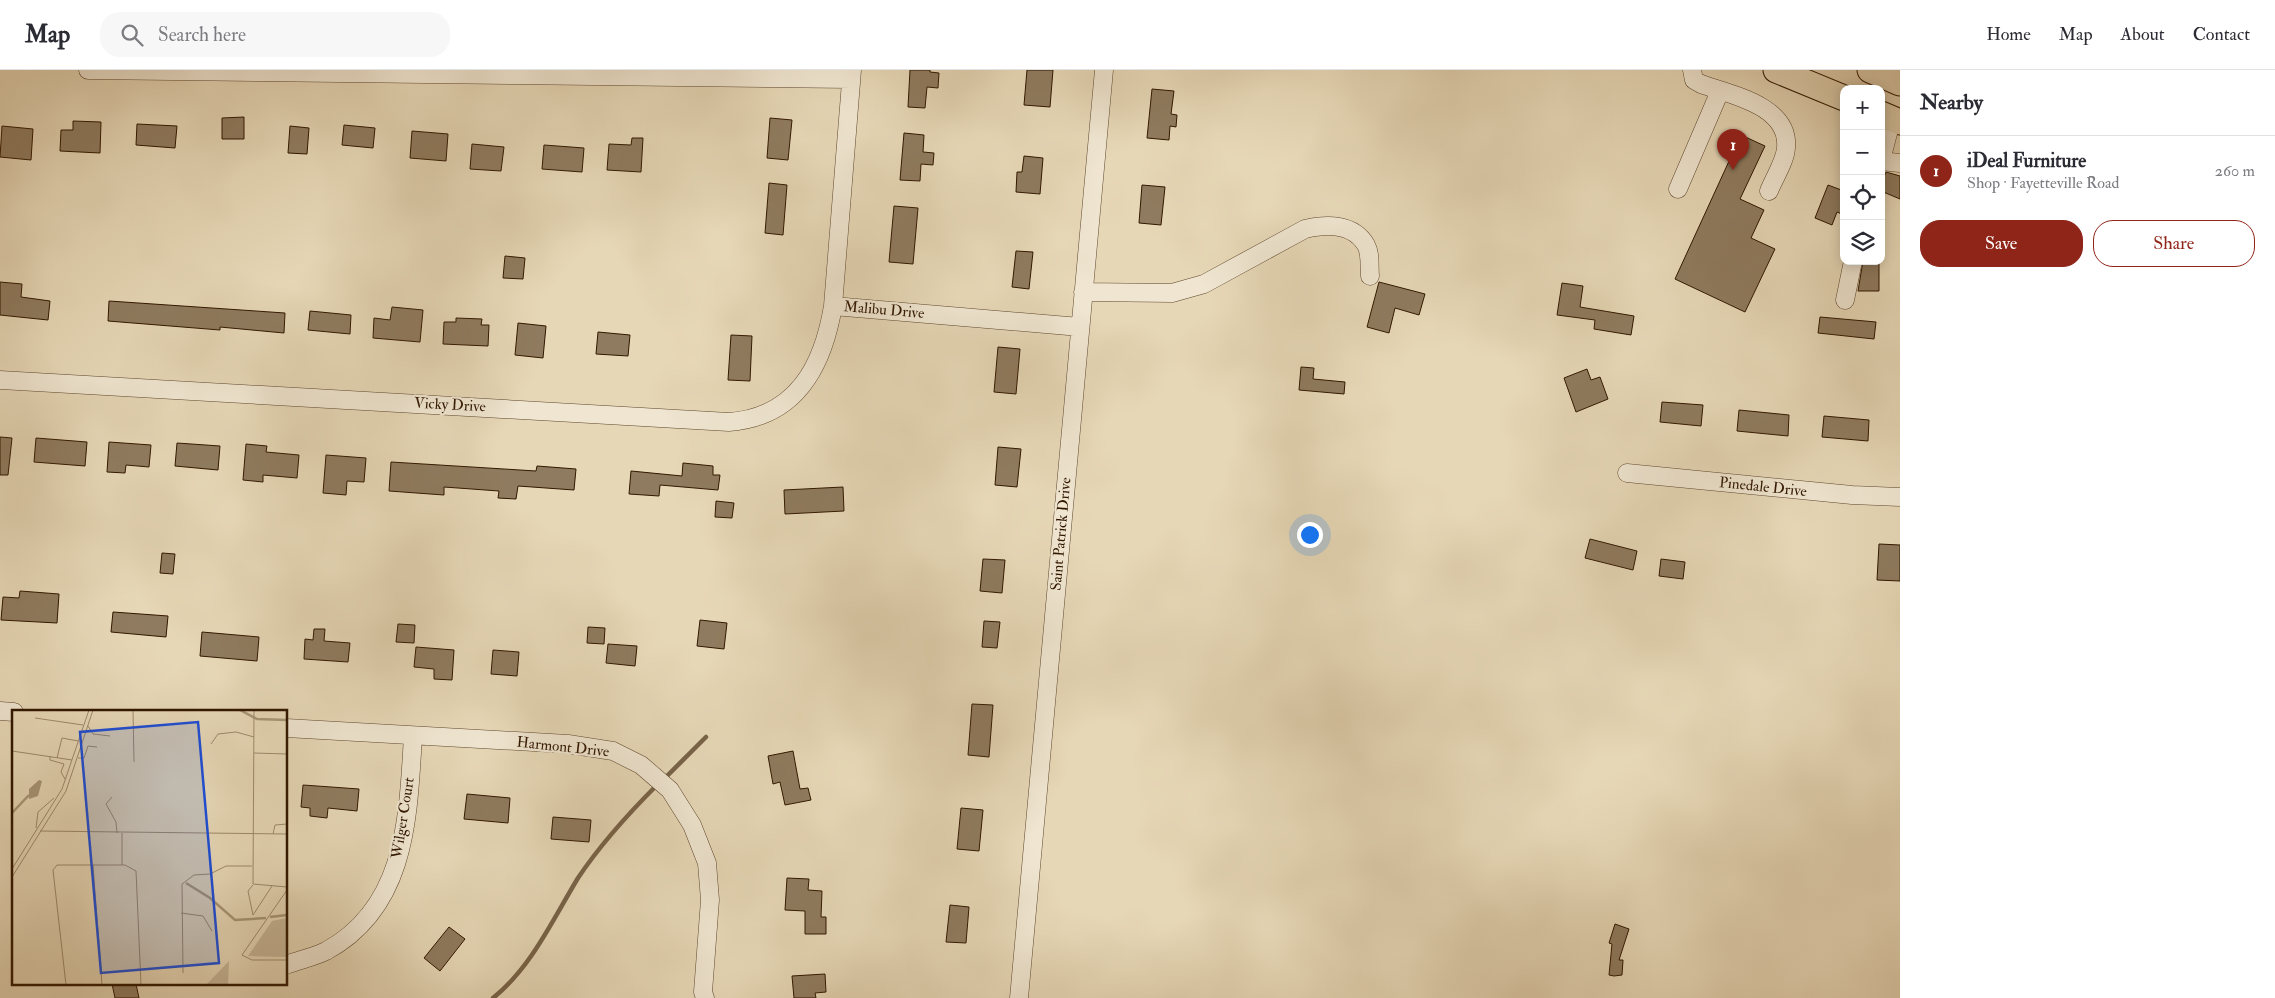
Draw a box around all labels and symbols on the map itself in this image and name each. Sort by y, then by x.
pin: 1 [1717,129,1749,170]
street label: Malibu Drive [843,297,925,323]
street label: Vicky Drive [414,394,486,416]
street label: Pinedale Drive [1718,473,1808,501]
street label: Saint Patrick Drive [1047,476,1075,592]
your location [1297,522,1323,548]
inset map [12,710,288,986]
street label: Harmont Drive [516,733,610,761]
street label: Wilger Court [387,776,419,861]

